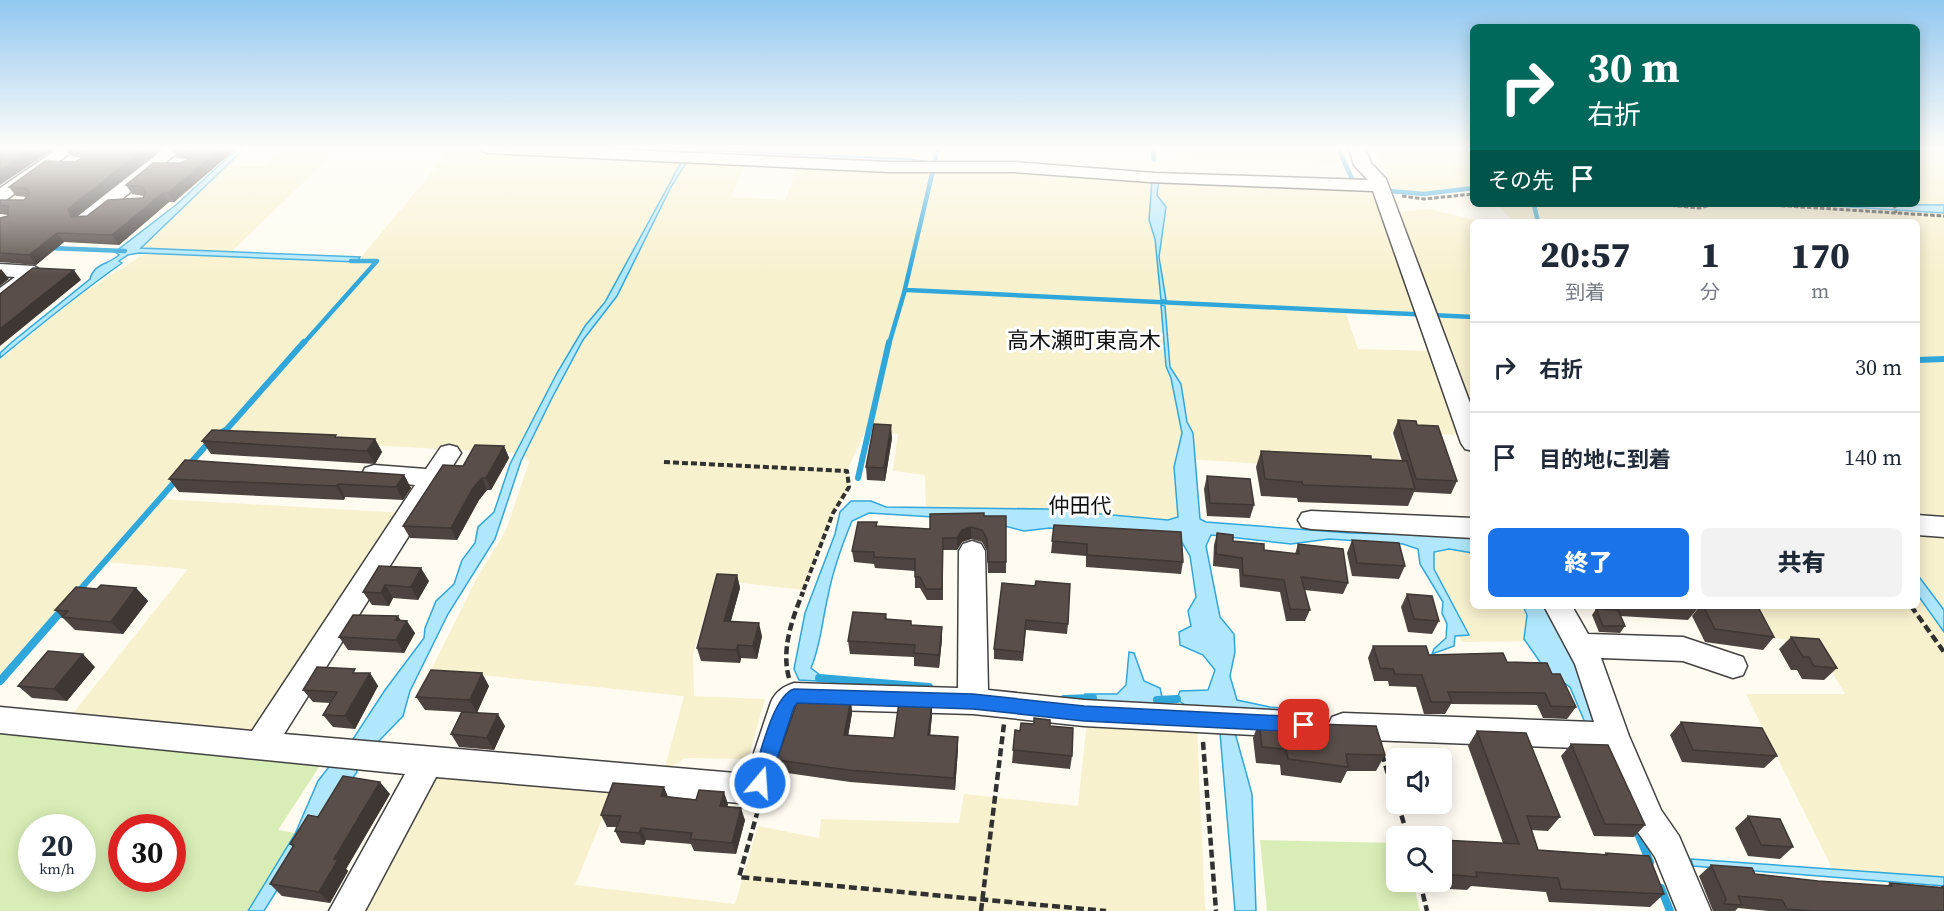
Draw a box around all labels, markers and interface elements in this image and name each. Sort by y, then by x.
text: 30 m [1587,38,1680,96]
icon: right [1488,48,1566,126]
text: 右折 [1587,96,1641,133]
icon: arrive [1566,162,1599,195]
text: その先 [1488,165,1554,195]
text: 20:57 [1540,230,1630,279]
text: 1 [1700,230,1720,279]
text: 170 [1790,231,1850,280]
text: m [1811,277,1829,305]
text: 到着 [1565,278,1605,306]
text: 分 [1700,278,1720,306]
district label: 高木瀬町東高木 [1007,325,1161,355]
icon: right [1488,351,1521,384]
text: 30 m [1855,352,1902,382]
text: 右折 [1539,354,1583,384]
icon: arrive [1488,441,1521,474]
text: 140 m [1844,442,1902,472]
text: 目的地に到着 [1539,444,1671,474]
district label: 仲田代 [1049,491,1112,520]
button: 終了 [1488,528,1689,597]
button: 共有 [1701,528,1902,597]
pin [1278,699,1329,750]
icon: arrive [1287,708,1320,741]
map controls [1386,748,1452,892]
button: sound [1386,748,1452,814]
position arrow [728,751,792,815]
speed limit sign: 30 [108,814,186,892]
text: 20 [41,825,73,866]
button: search [1386,826,1452,892]
text: km/h [39,858,75,879]

